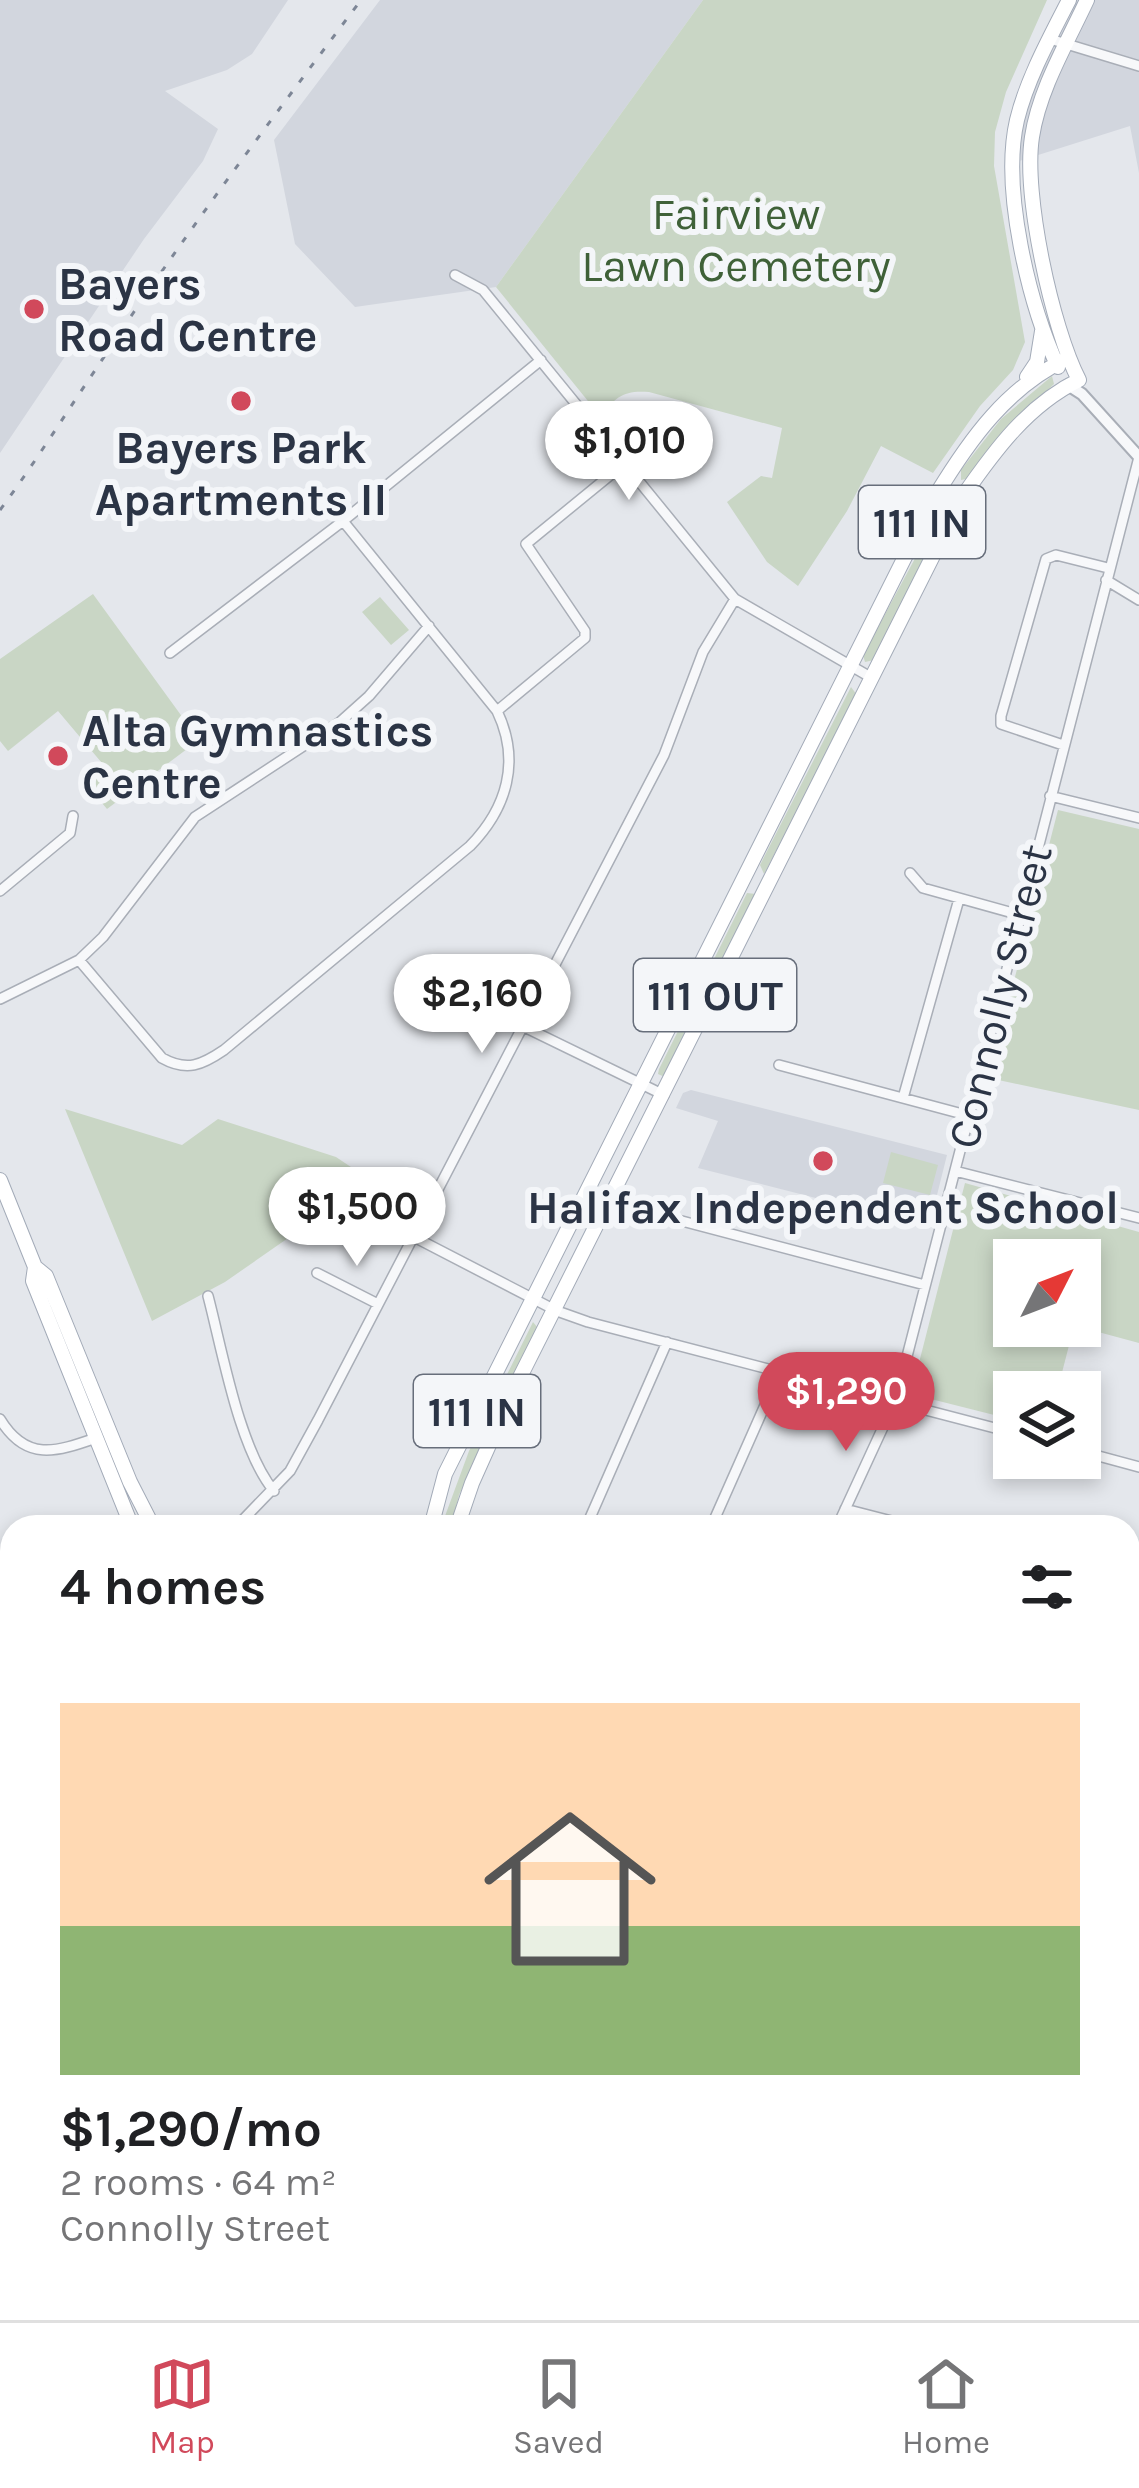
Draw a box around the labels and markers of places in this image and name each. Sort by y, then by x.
place label: Bayers Road Centre [58,258,317,362]
marker: Bayers Road Centre [21,296,47,322]
marker: Bayers Park Apartments II [228,388,254,414]
pin: $1,010 [531,401,727,503]
place label: Bayers Park Apartments II [95,422,387,526]
place label: Alta Gymnastics Centre [82,705,433,809]
marker: Alta Gymnastics Centre [45,743,71,769]
pin: $2,160 [384,954,580,1056]
marker: Halifax Independent School [810,1148,836,1174]
pin: $1,500 [259,1167,455,1269]
place label: Halifax Independent School [527,1182,1119,1234]
pin: $1,290 [748,1352,944,1454]

